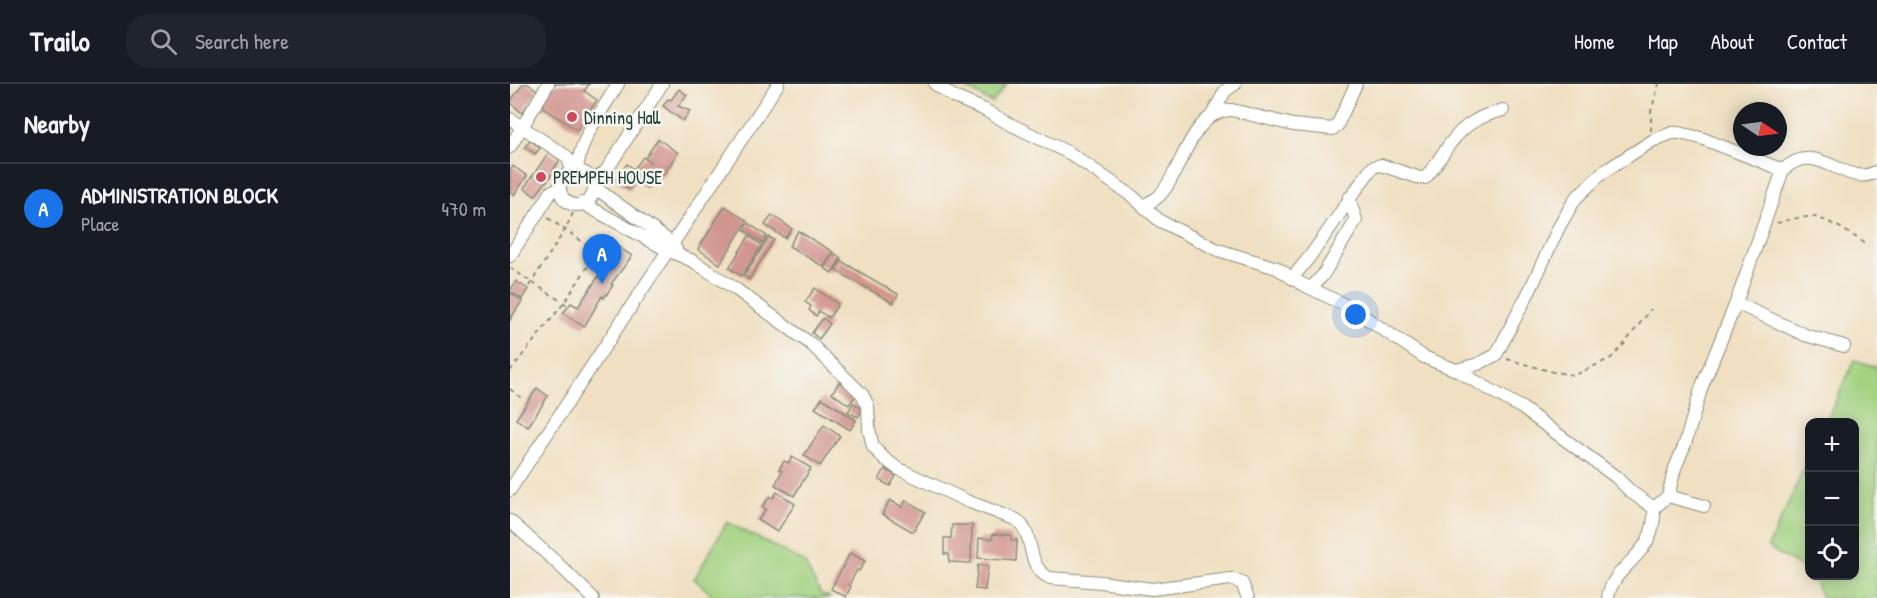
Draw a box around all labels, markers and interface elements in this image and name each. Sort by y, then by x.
search box [126,14,546,68]
text: Trailo [30,22,90,60]
icon: search [147,25,180,58]
text: Search here [195,26,289,56]
text: Home [1574,27,1615,56]
text: Map [1648,27,1678,56]
text: About [1711,27,1754,56]
text: Contact [1787,27,1847,56]
north arrow [1733,102,1787,156]
place label: Dinning Hall [584,105,661,130]
text: Nearby [24,106,90,141]
marker: Dinning Hall [565,110,579,124]
place label: PREMPEH HOUSE [553,165,662,190]
marker: PREMPEH HOUSE [534,170,548,184]
text: ADMINISTRATION BLOCK [81,180,278,210]
text: A [39,195,48,222]
text: 470 m [441,195,486,222]
text: Place [81,210,120,237]
pin: A [582,234,622,284]
your location [1341,300,1370,329]
map controls [1805,418,1859,580]
button: + [1805,418,1859,472]
button: − [1805,472,1859,526]
button: locate [1805,526,1859,580]

